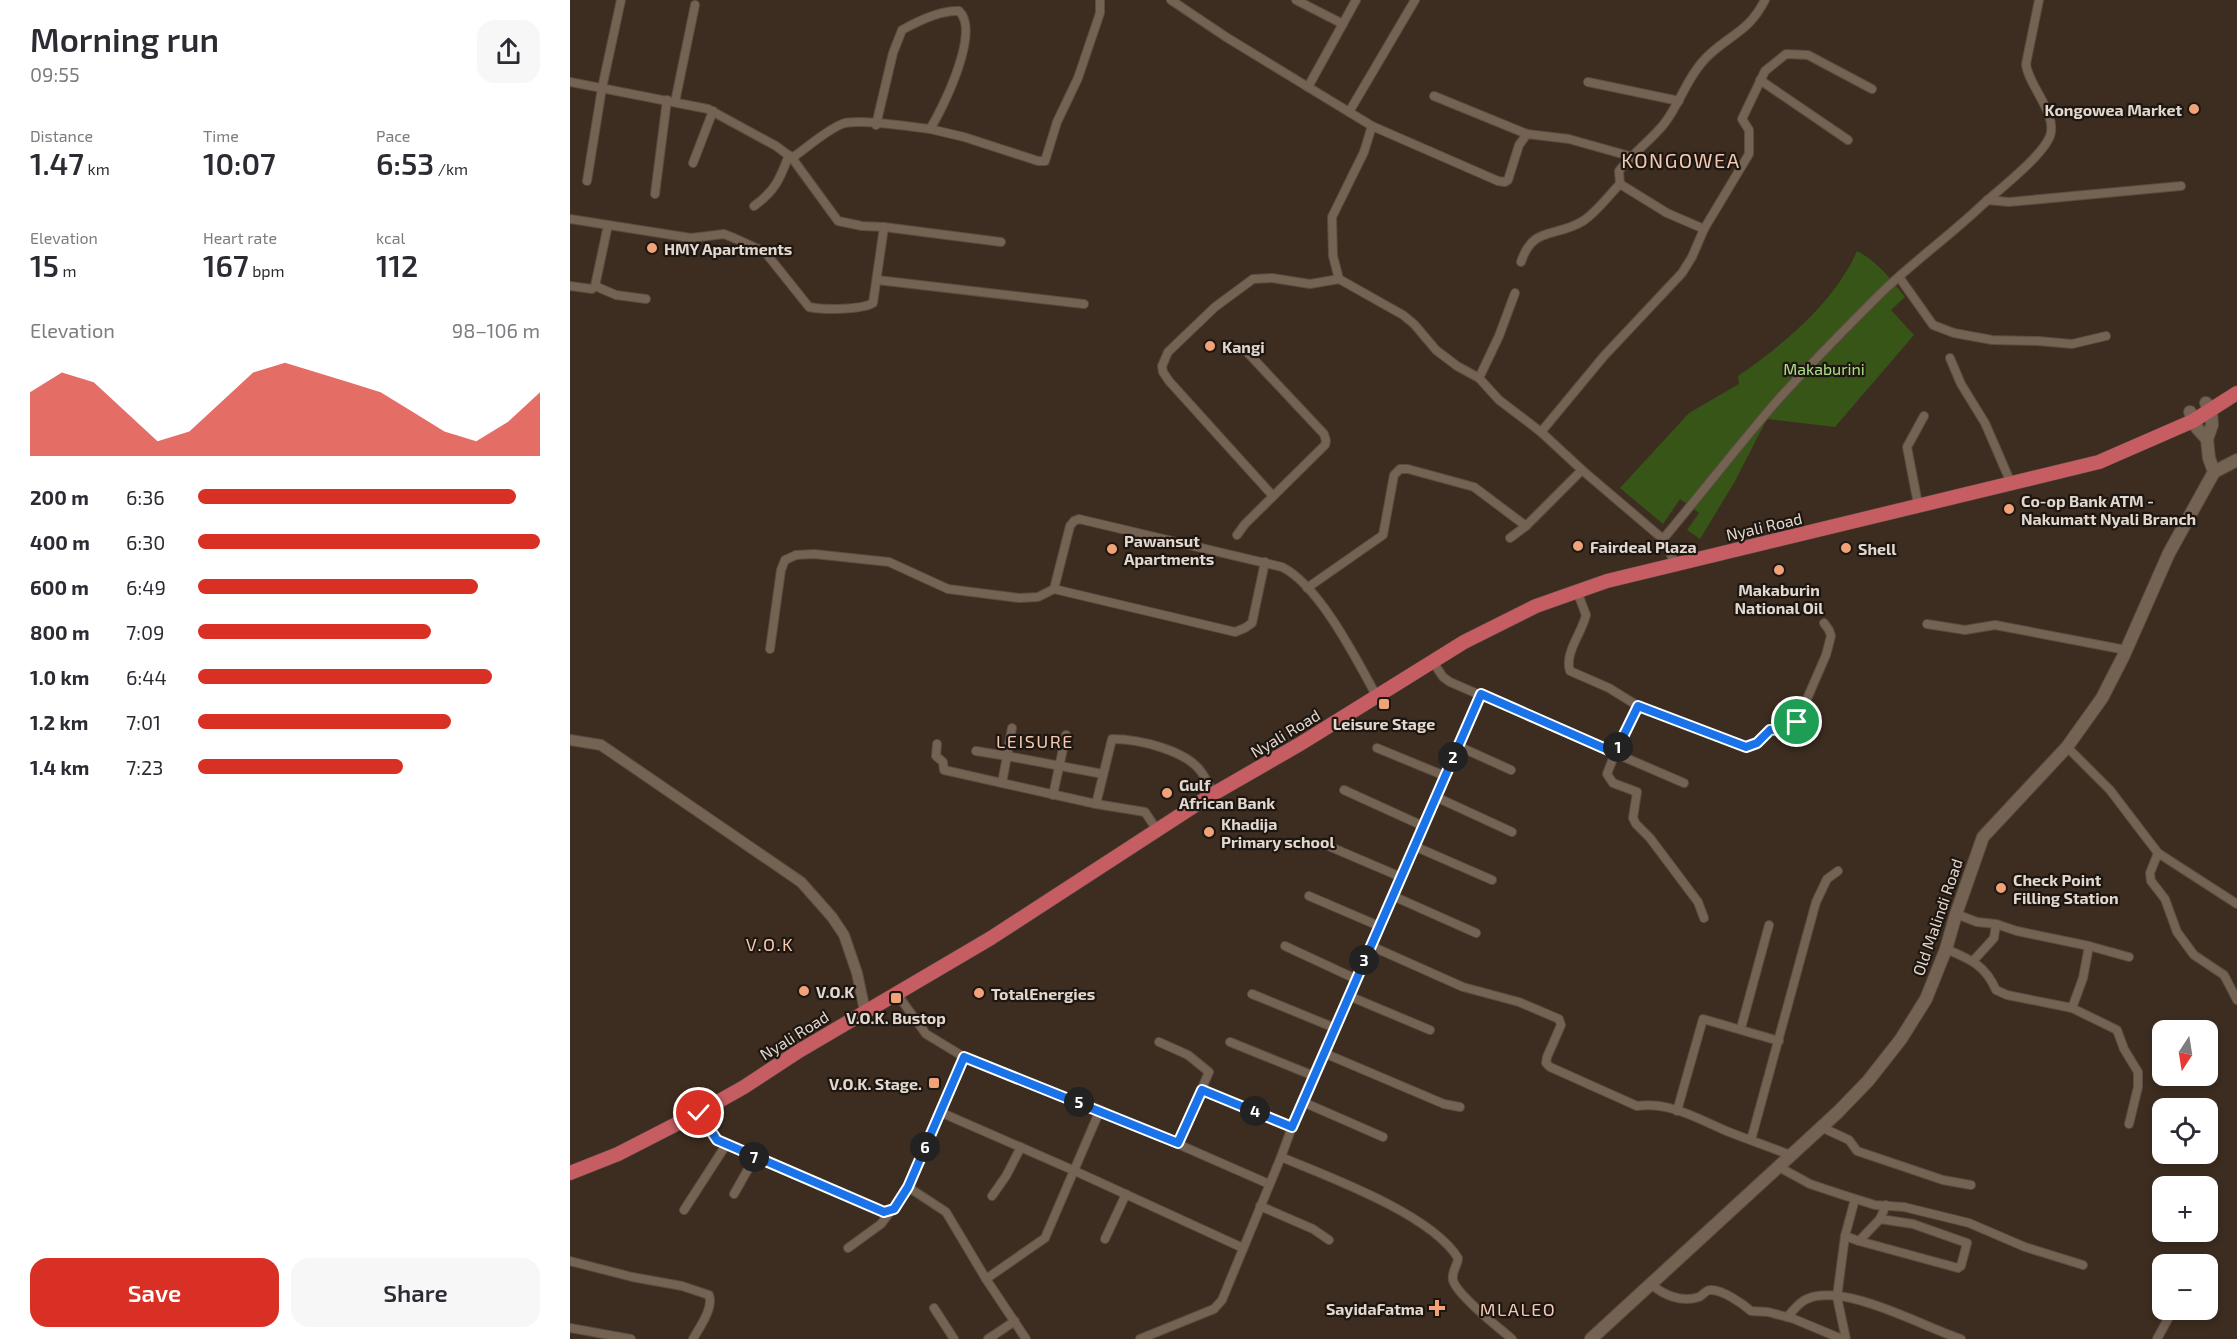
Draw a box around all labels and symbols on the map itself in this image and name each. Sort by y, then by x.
place label: Kongowea Market [2045,100,2182,119]
marker: Kongowea Market [2187,102,2201,116]
district label: KONGOWEA [1621,148,1741,172]
place label: HMY Apartments [664,239,792,258]
marker: HMY Apartments [645,241,659,255]
place label: Kangi [1222,337,1265,356]
marker: Kangi [1203,339,1217,353]
park label: Makaburini [1783,359,1865,378]
place label: Co-op Bank ATM - Nakumatt Nyali Branch [2021,491,2196,529]
marker: Co-op Bank ATM - Nakumatt Nyali Branch [2002,502,2016,516]
street label: Nyali Road [1724,508,1804,544]
place label: Pawansut Apartments [1124,531,1214,568]
place label: Fairdeal Plaza [1590,537,1697,556]
marker: Fairdeal Plaza [1571,539,1585,553]
place label: Shell [1858,539,1897,558]
marker: Shell [1839,541,1853,555]
marker: Pawansut Apartments [1105,542,1119,556]
marker: Makaburin National Oil [1772,563,1786,577]
place label: Makaburin National Oil [1735,580,1824,617]
pin [1771,696,1822,747]
marker: Leisure Stage [1377,697,1391,711]
street label: Nyali Road [1247,705,1323,761]
place label: Leisure Stage [1333,714,1435,733]
district label: LEISURE [996,730,1074,752]
pin: 1 [1603,732,1633,762]
pin: 2 [1438,742,1468,772]
place label: Gulf African Bank [1179,775,1275,812]
marker: Gulf African Bank [1160,786,1174,800]
place label: Khadija Primary school [1221,814,1335,852]
marker: Khadija Primary school [1202,825,1216,839]
street label: Old Malindi Road [1908,856,1966,978]
place label: Check Point Filling Station [2013,870,2119,907]
marker: Check Point Filling Station [1994,881,2008,895]
district label: V.O.K [746,933,794,955]
pin: 3 [1349,945,1379,975]
place label: V.O.K [816,982,855,1001]
marker: V.O.K [797,984,811,998]
place label: TotalEnergies [991,984,1095,1003]
marker: TotalEnergies [972,986,986,1000]
marker: V.O.K. Bustop [889,991,903,1005]
street label: Nyali Road [756,1006,832,1064]
place label: V.O.K. Bustop [846,1008,946,1027]
north arrow [2152,1020,2218,1086]
place label: V.O.K. Stage. [829,1074,922,1093]
marker: V.O.K. Stage. [927,1076,941,1090]
pin [673,1087,724,1138]
pin: 5 [1064,1087,1094,1117]
pin: 4 [1240,1096,1270,1126]
pin: 6 [910,1132,940,1162]
pin: 7 [739,1142,769,1172]
district label: MLALEO [1480,1298,1556,1320]
place label: SayidaFatma [1326,1299,1424,1319]
marker: SayidaFatma [1428,1299,1446,1317]

